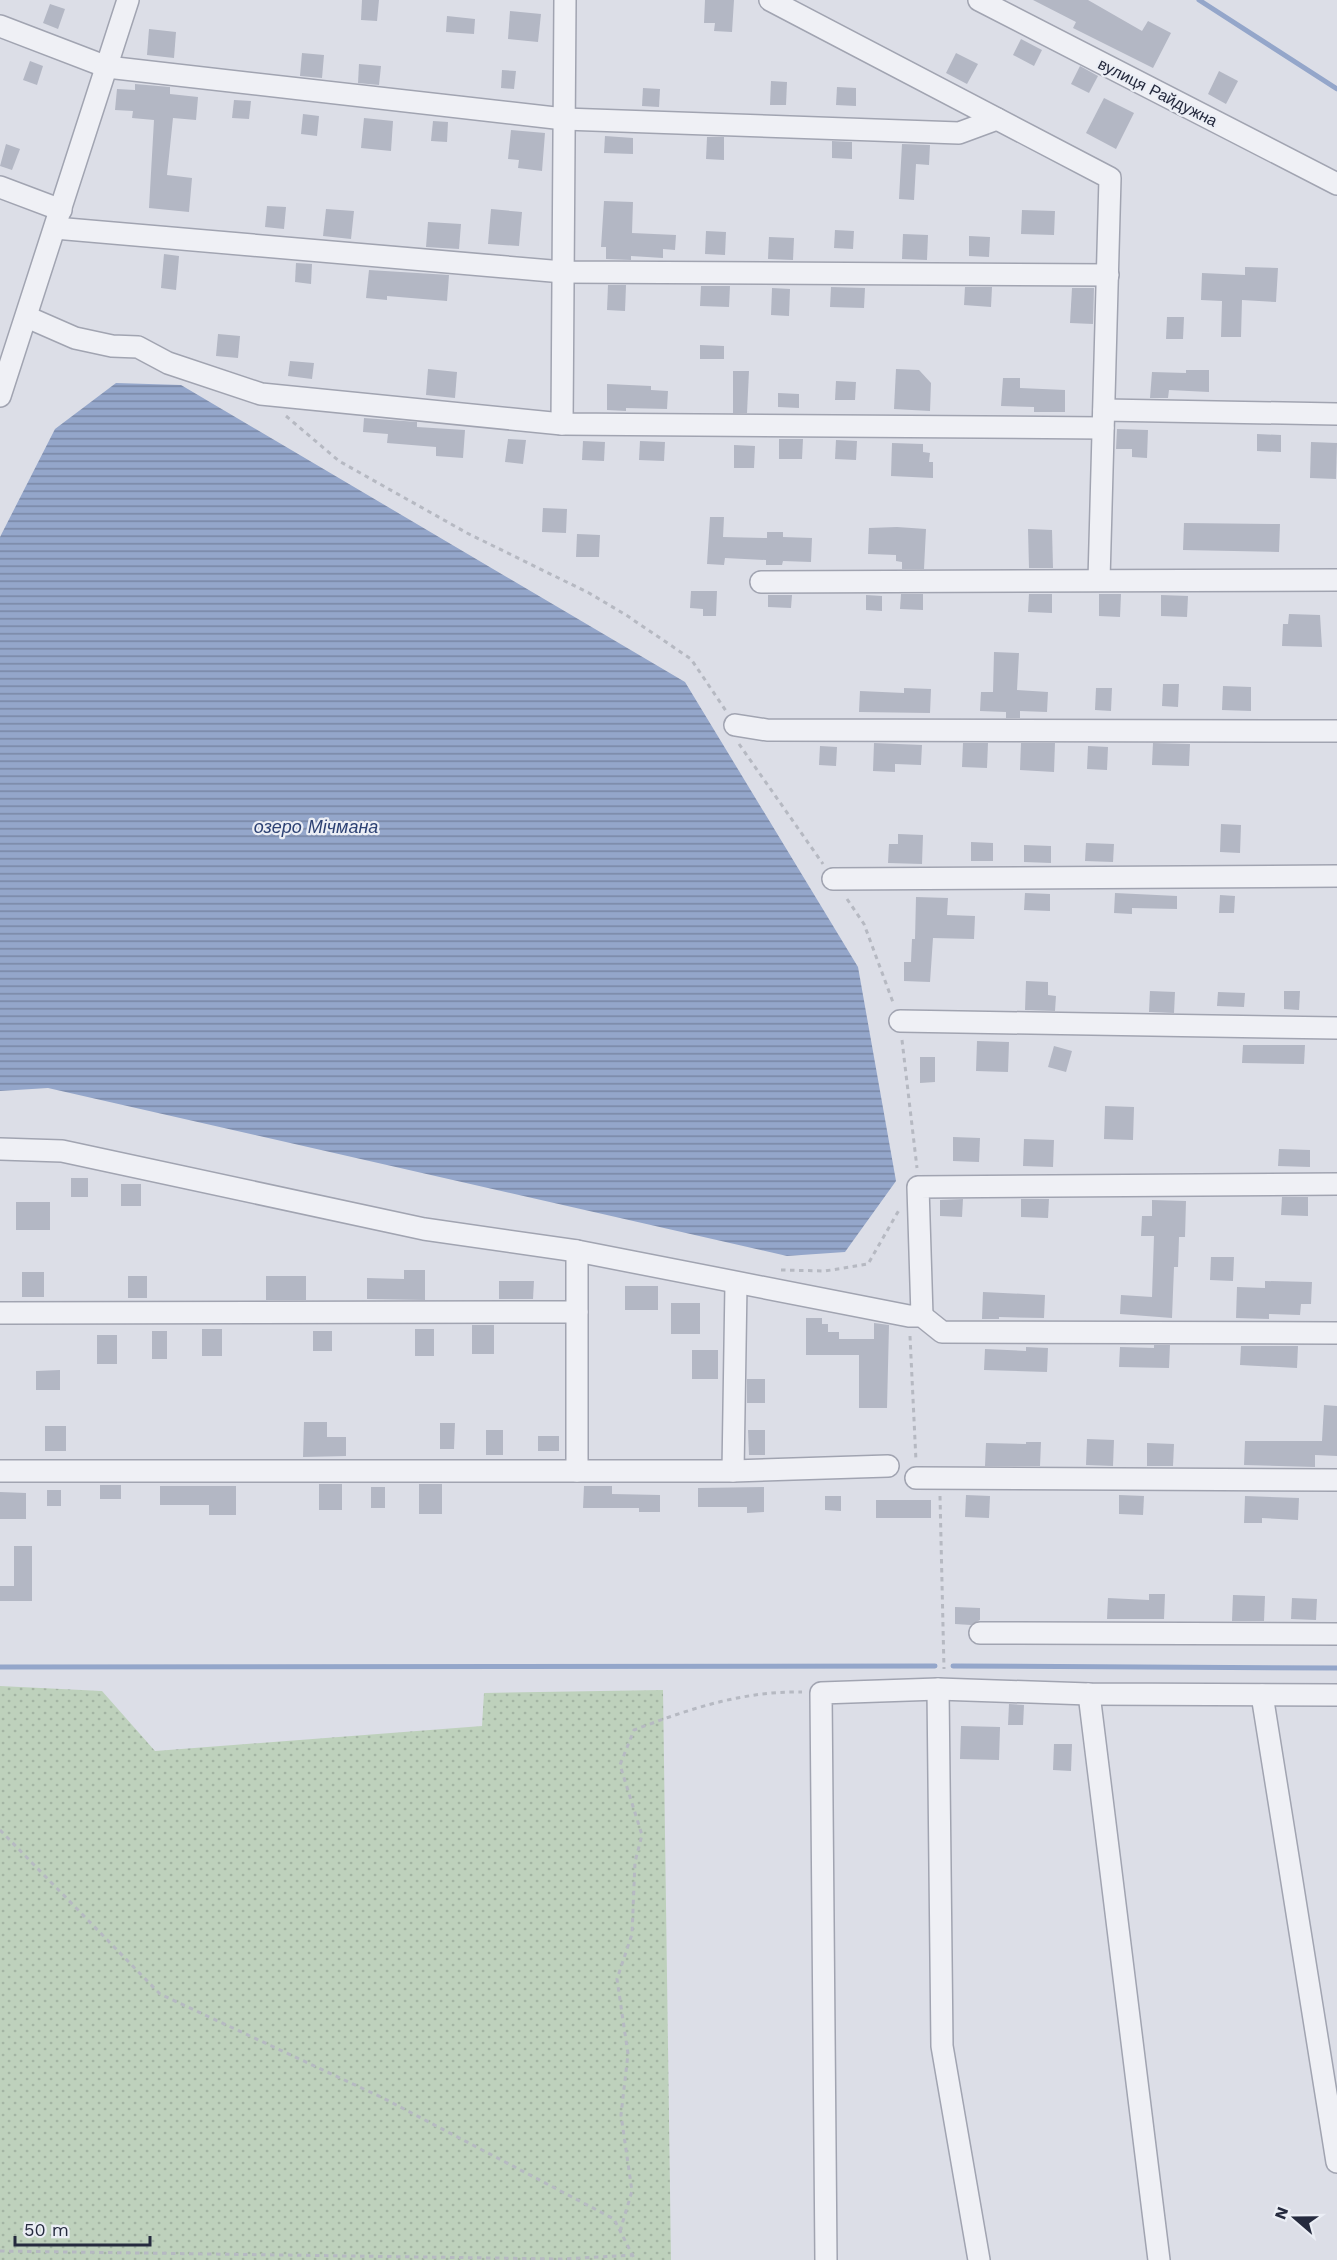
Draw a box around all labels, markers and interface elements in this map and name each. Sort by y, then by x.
street label: вулиця Райдужна [1095,54,1221,131]
water label: озеро Мічмана [254,816,378,837]
north arrow [1265,2188,1325,2248]
text: N [1270,2204,1292,2222]
scale bar [15,2209,150,2247]
text: 50 m [24,2219,69,2240]

